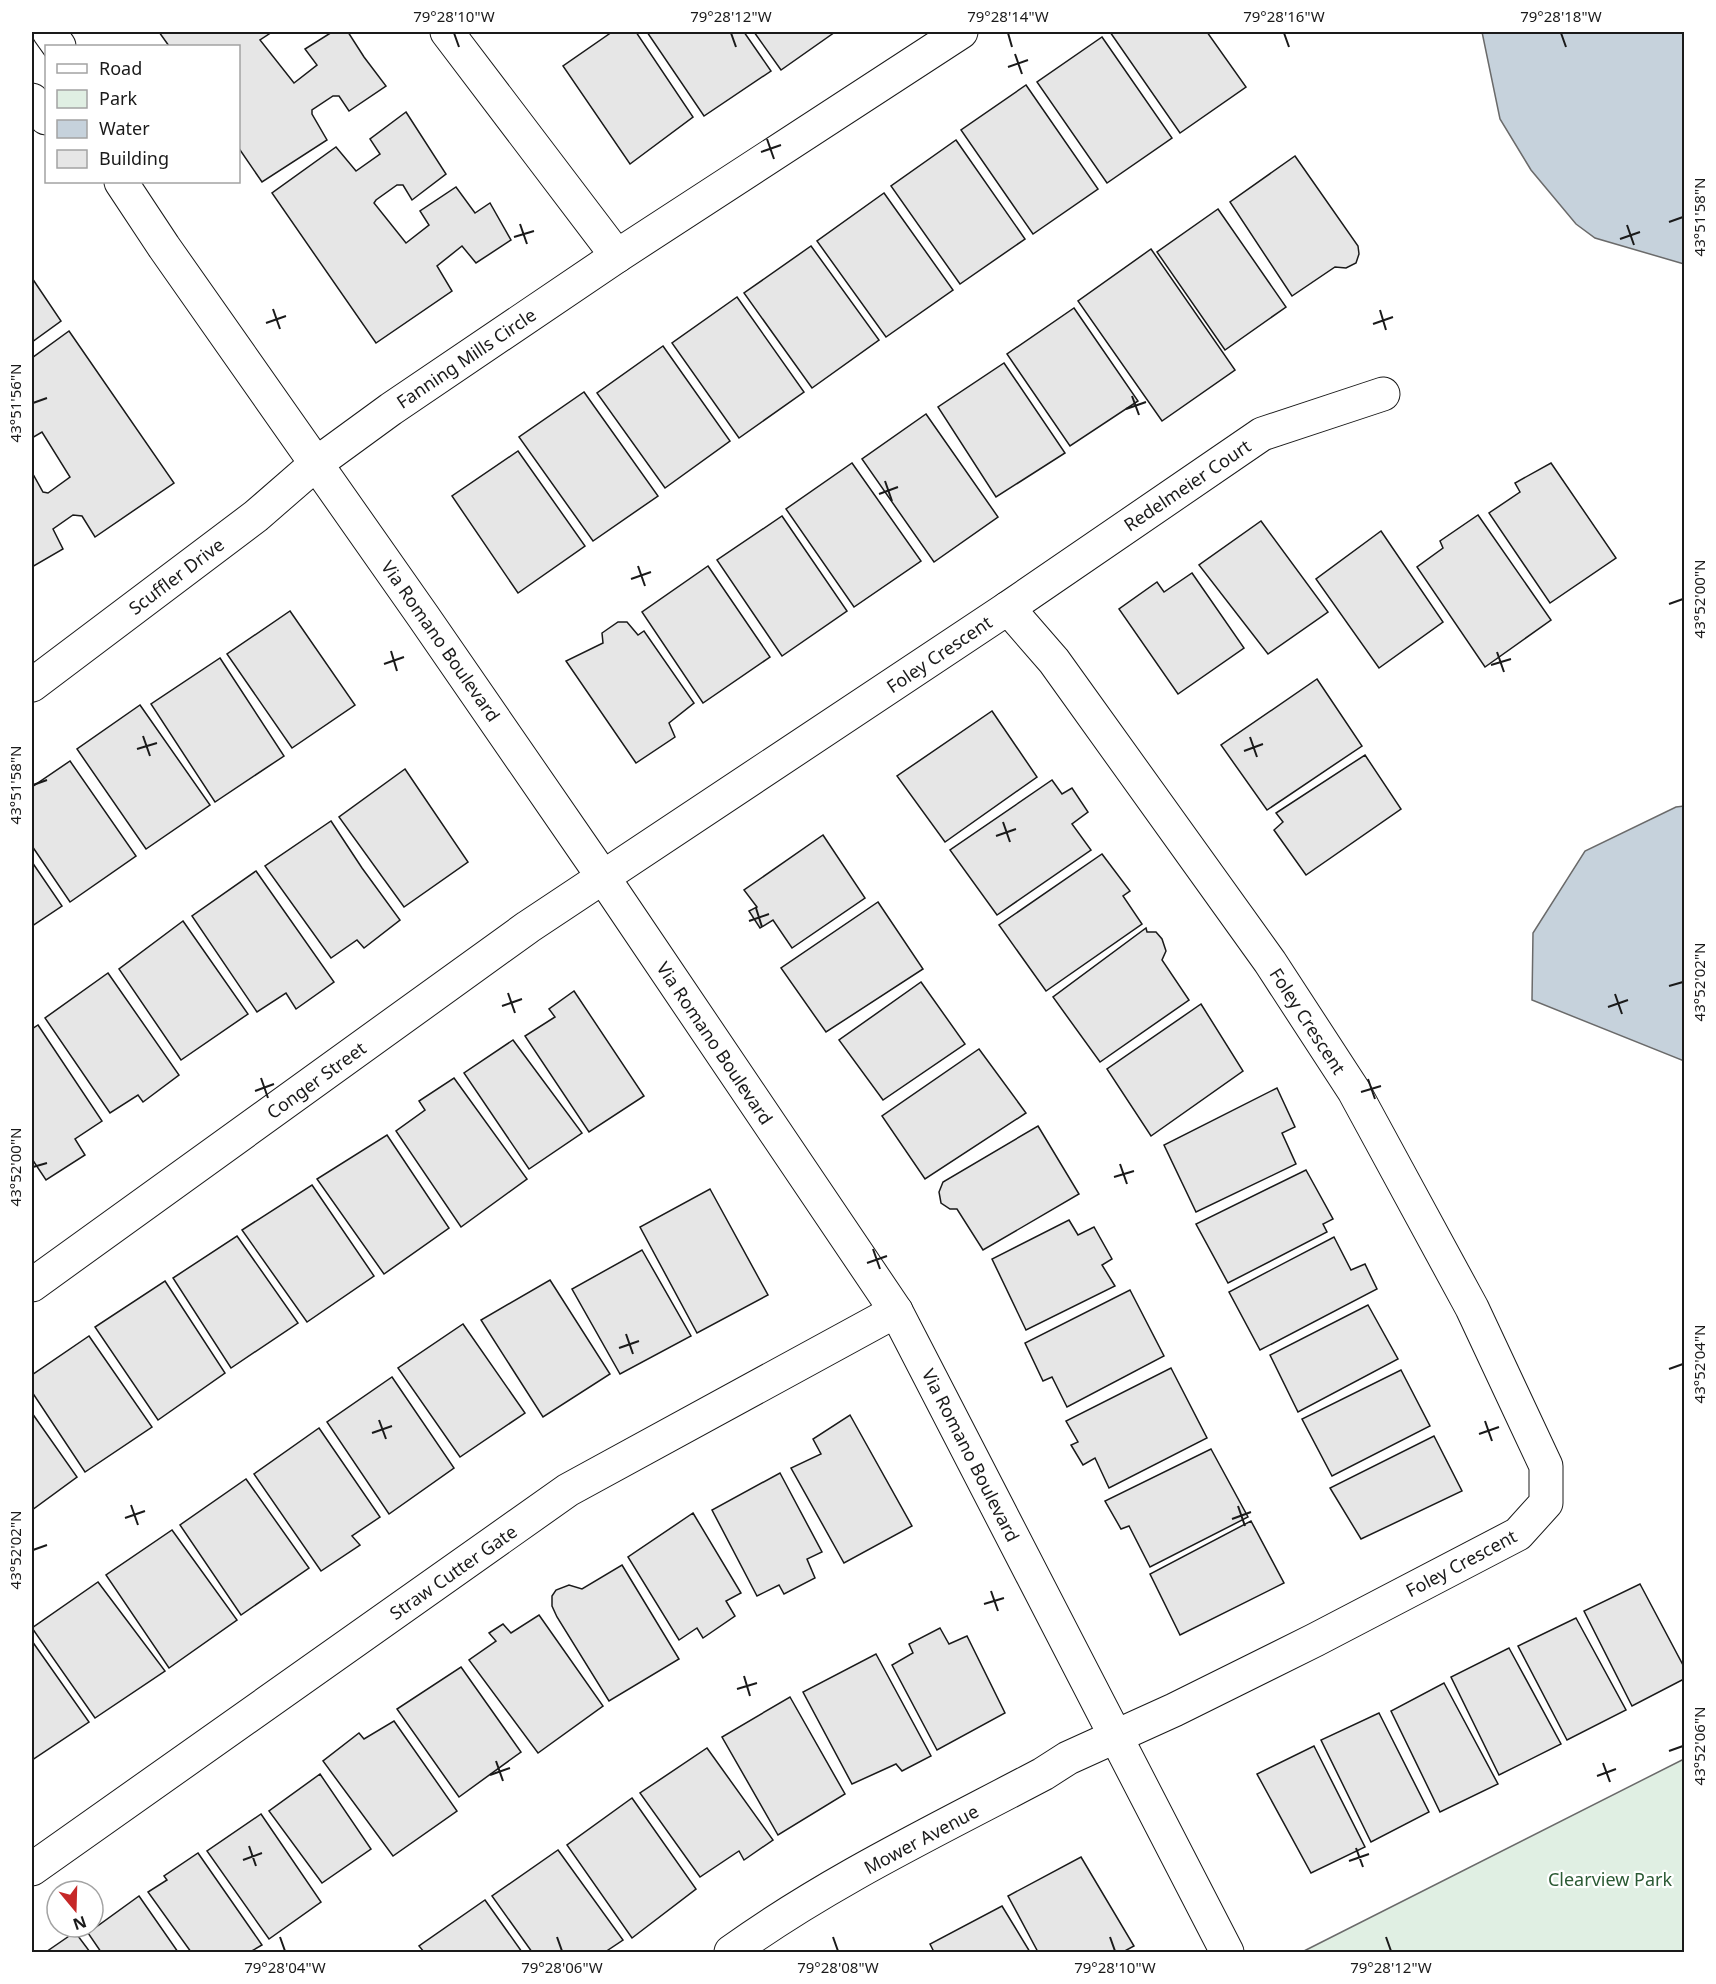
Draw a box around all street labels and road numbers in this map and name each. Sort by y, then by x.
street label: Fanning Mills Circle [392,302,540,414]
street label: Redelmeier Court [1119,433,1256,536]
street label: Scuffler Drive [123,532,229,620]
street label: Via Romano Boulevard [376,556,506,726]
street label: Foley Crescent [882,610,997,698]
street label: Via Romano Boulevard [652,957,778,1129]
street label: Foley Crescent [1265,963,1352,1079]
street label: Conger Street [262,1036,371,1124]
street label: Via Romano Boulevard [917,1364,1025,1546]
street label: Straw Cutter Gate [385,1519,521,1625]
street label: Foley Crescent [1401,1523,1521,1602]
street label: Mower Avenue [860,1799,982,1879]

